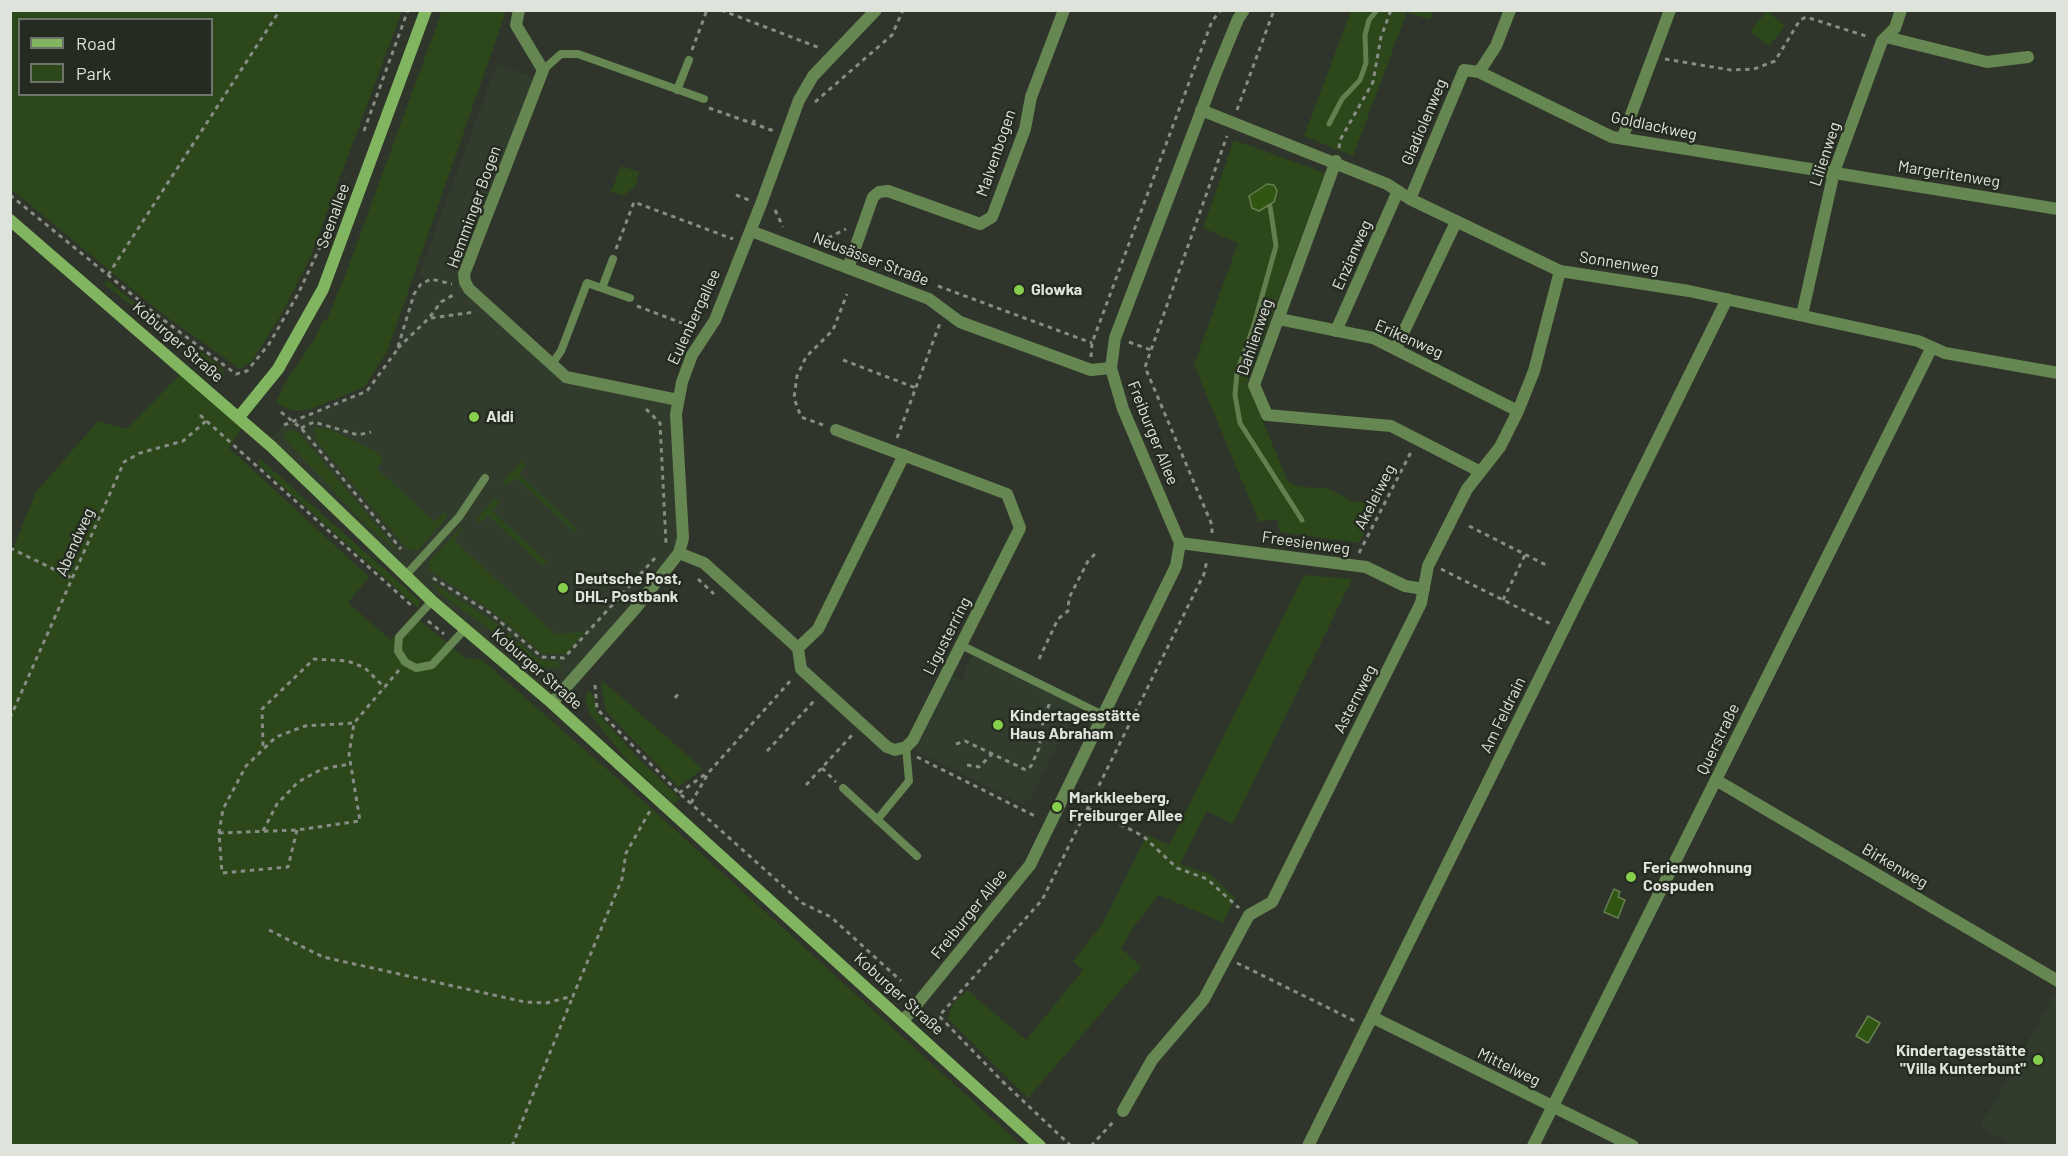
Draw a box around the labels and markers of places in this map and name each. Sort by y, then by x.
place label: Glowka [1031,280,1082,300]
marker: Glowka [1012,283,1026,297]
place label: Aldi [486,407,514,427]
marker: Aldi [467,410,481,424]
place label: Deutsche Post, DHL, Postbank [575,569,682,607]
marker: Deutsche Post, DHL, Postbank [556,581,570,595]
place label: Kindertagesstätte Haus Abraham [1010,706,1140,744]
marker: Kindertagesstätte Haus Abraham [991,718,1005,732]
place label: Markkleeberg, Freiburger Allee [1069,788,1183,826]
marker: Markkleeberg, Freiburger Allee [1050,800,1064,814]
place label: Ferienwohnung Cospuden [1643,858,1752,896]
marker: Ferienwohnung Cospuden [1624,870,1638,884]
place label: Kindertagesstätte "Villa Kunterbunt" [1896,1041,2026,1079]
marker: Kindertagesstätte "Villa Kunterbunt" [2031,1053,2045,1067]

